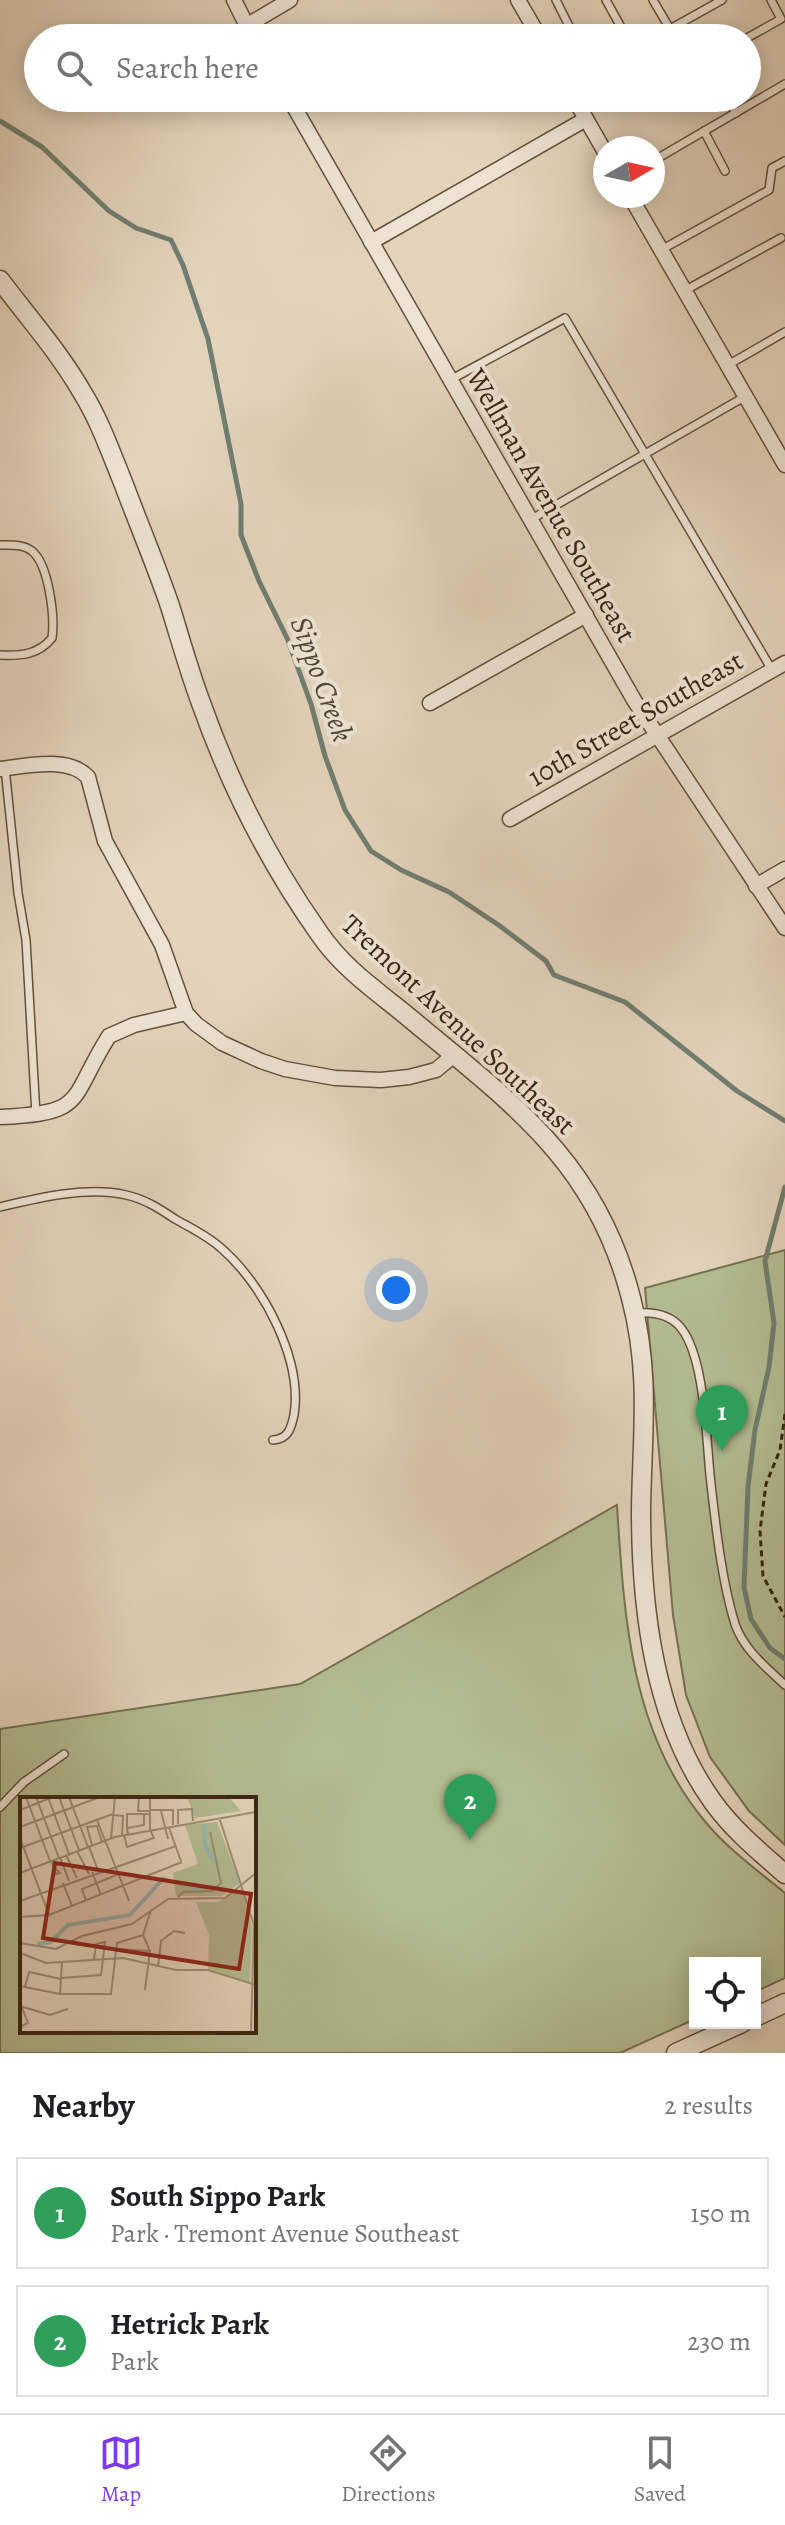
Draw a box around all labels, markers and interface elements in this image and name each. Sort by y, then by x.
search box [24,24,761,112]
icon: search [52,46,96,90]
text: Search here [116,48,259,88]
north arrow [593,136,665,208]
street label: Wellman Avenue Southeast [457,361,645,649]
water label: Sippo Creek [281,611,363,747]
street label: 10th Street Southeast [521,642,750,796]
street label: Tremont Avenue Southeast [333,906,584,1143]
your location [376,1270,416,1310]
pin: 1 [696,1385,748,1451]
pin: 2 [444,1774,496,1840]
inset map [20,1797,256,2033]
map controls [689,1957,761,2029]
button: locate [689,1957,761,2029]
text: Nearby [32,2082,135,2129]
text: 2 results [664,2088,753,2123]
text: South Sippo Park [110,2176,325,2216]
text: 1 [55,2196,65,2231]
text: 150 m [690,2196,751,2231]
text: Park · Tremont Avenue Southeast [110,2216,460,2251]
text: Hetrick Park [110,2304,269,2344]
text: 2 [54,2324,66,2359]
text: 230 m [687,2324,751,2359]
text: Park [110,2344,159,2379]
tab: Map [99,2431,143,2509]
tab: Directions [341,2431,436,2509]
tab: Saved [634,2431,686,2509]

